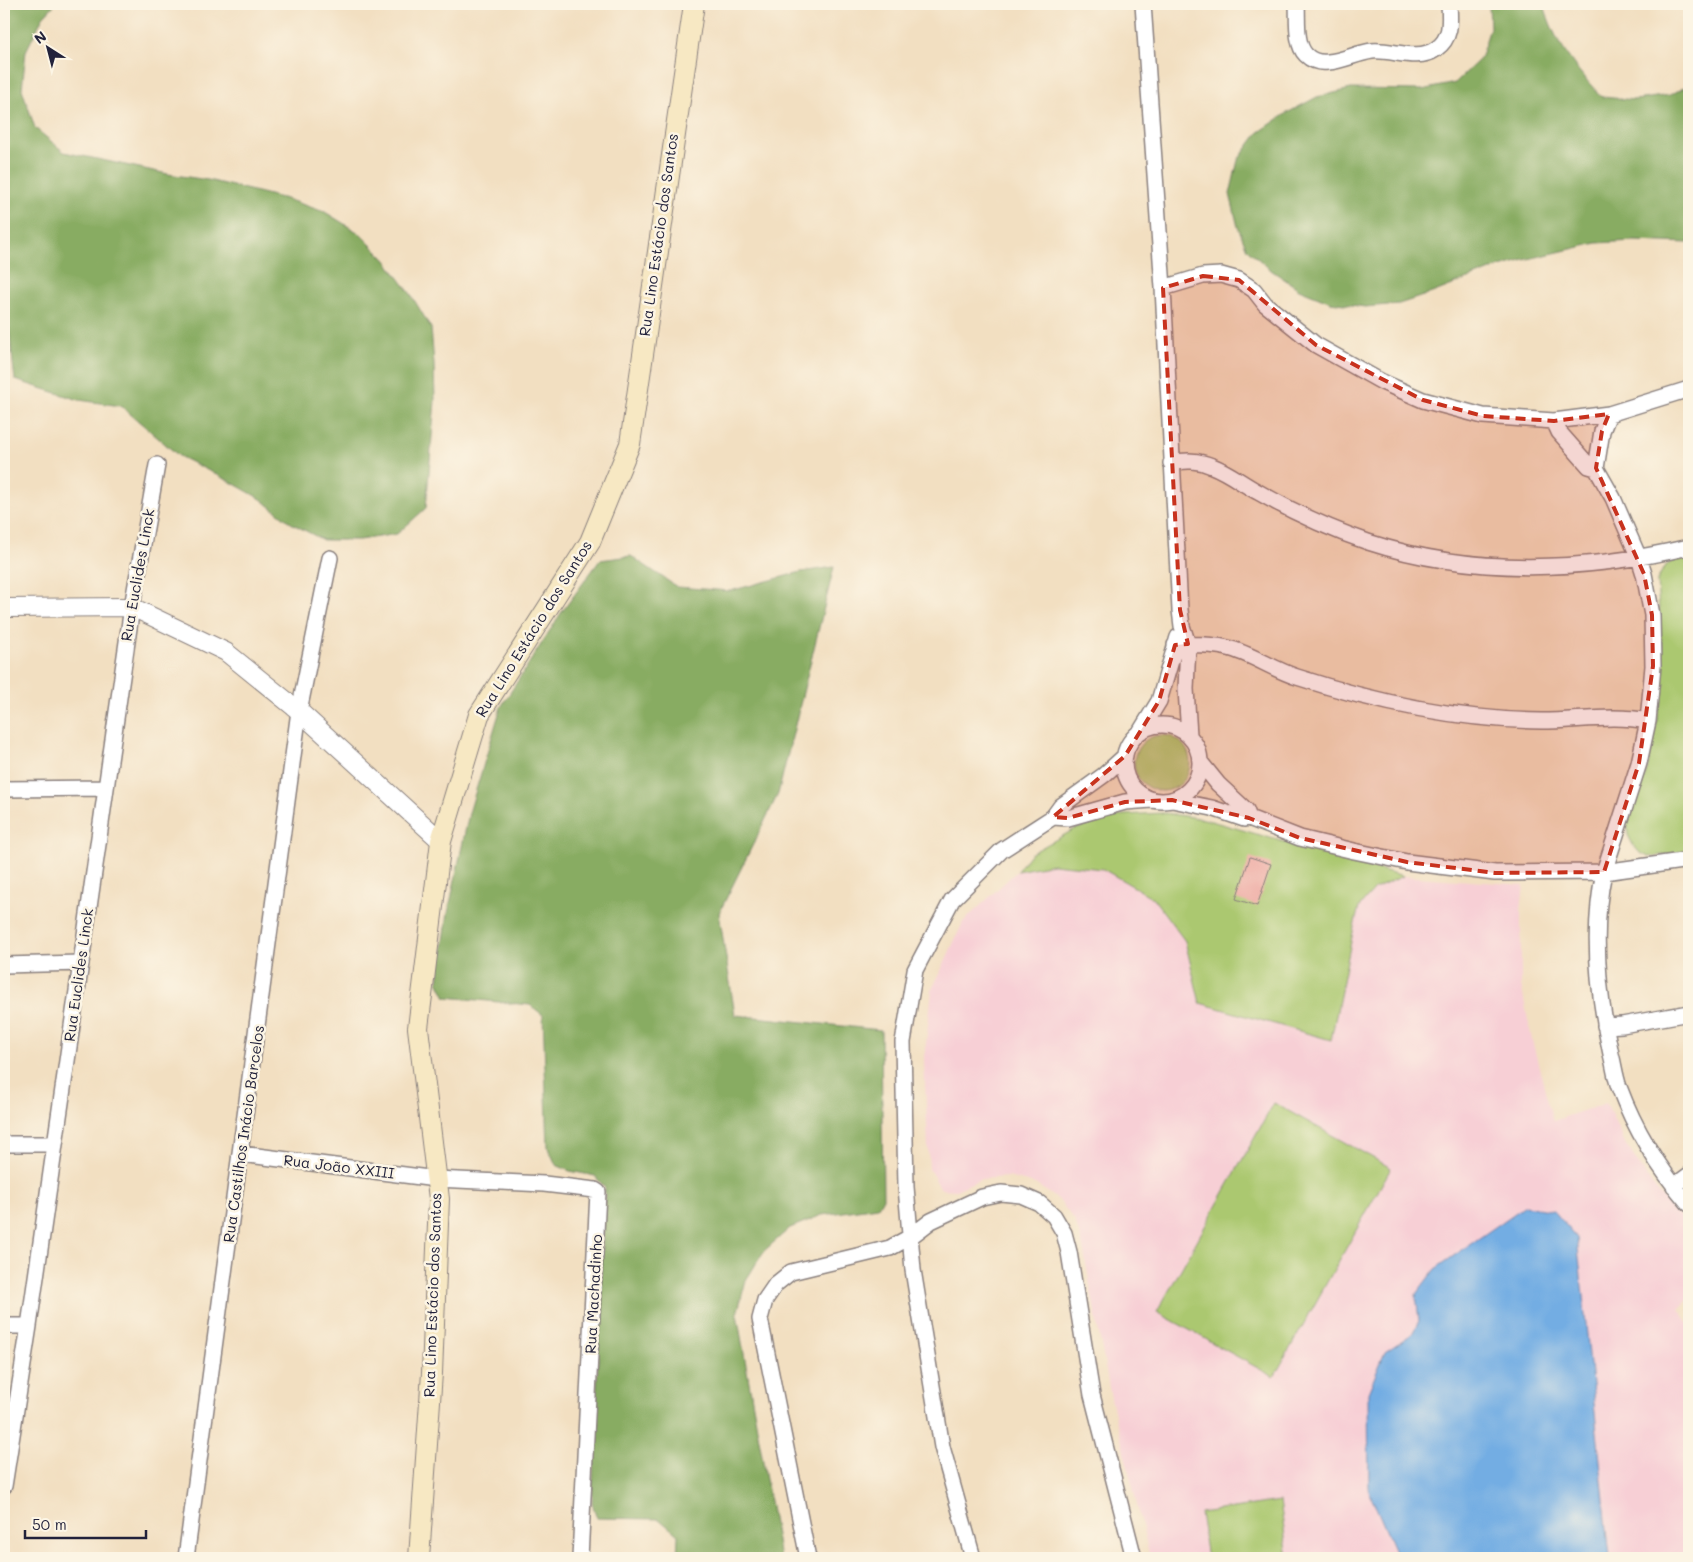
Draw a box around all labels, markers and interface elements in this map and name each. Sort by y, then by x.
north arrow [22,22,72,72]
text: N [30,26,50,48]
street label: Rua Lino Estácio dos Santos [634,132,682,338]
street label: Rua Euclides Linck [115,507,159,643]
street label: Rua Lino Estácio dos Santos [470,536,596,721]
street label: Rua Euclides Linck [59,907,97,1043]
street label: Rua Castilhos Inácio Barcelos [218,1024,268,1244]
street label: Rua João XXIII [282,1149,396,1183]
street label: Rua Lino Estácio dos Santos [418,1192,446,1398]
street label: Rua Machadinho [580,1234,606,1354]
scale bar [25,1507,146,1539]
text: 50 m [32,1514,67,1534]

